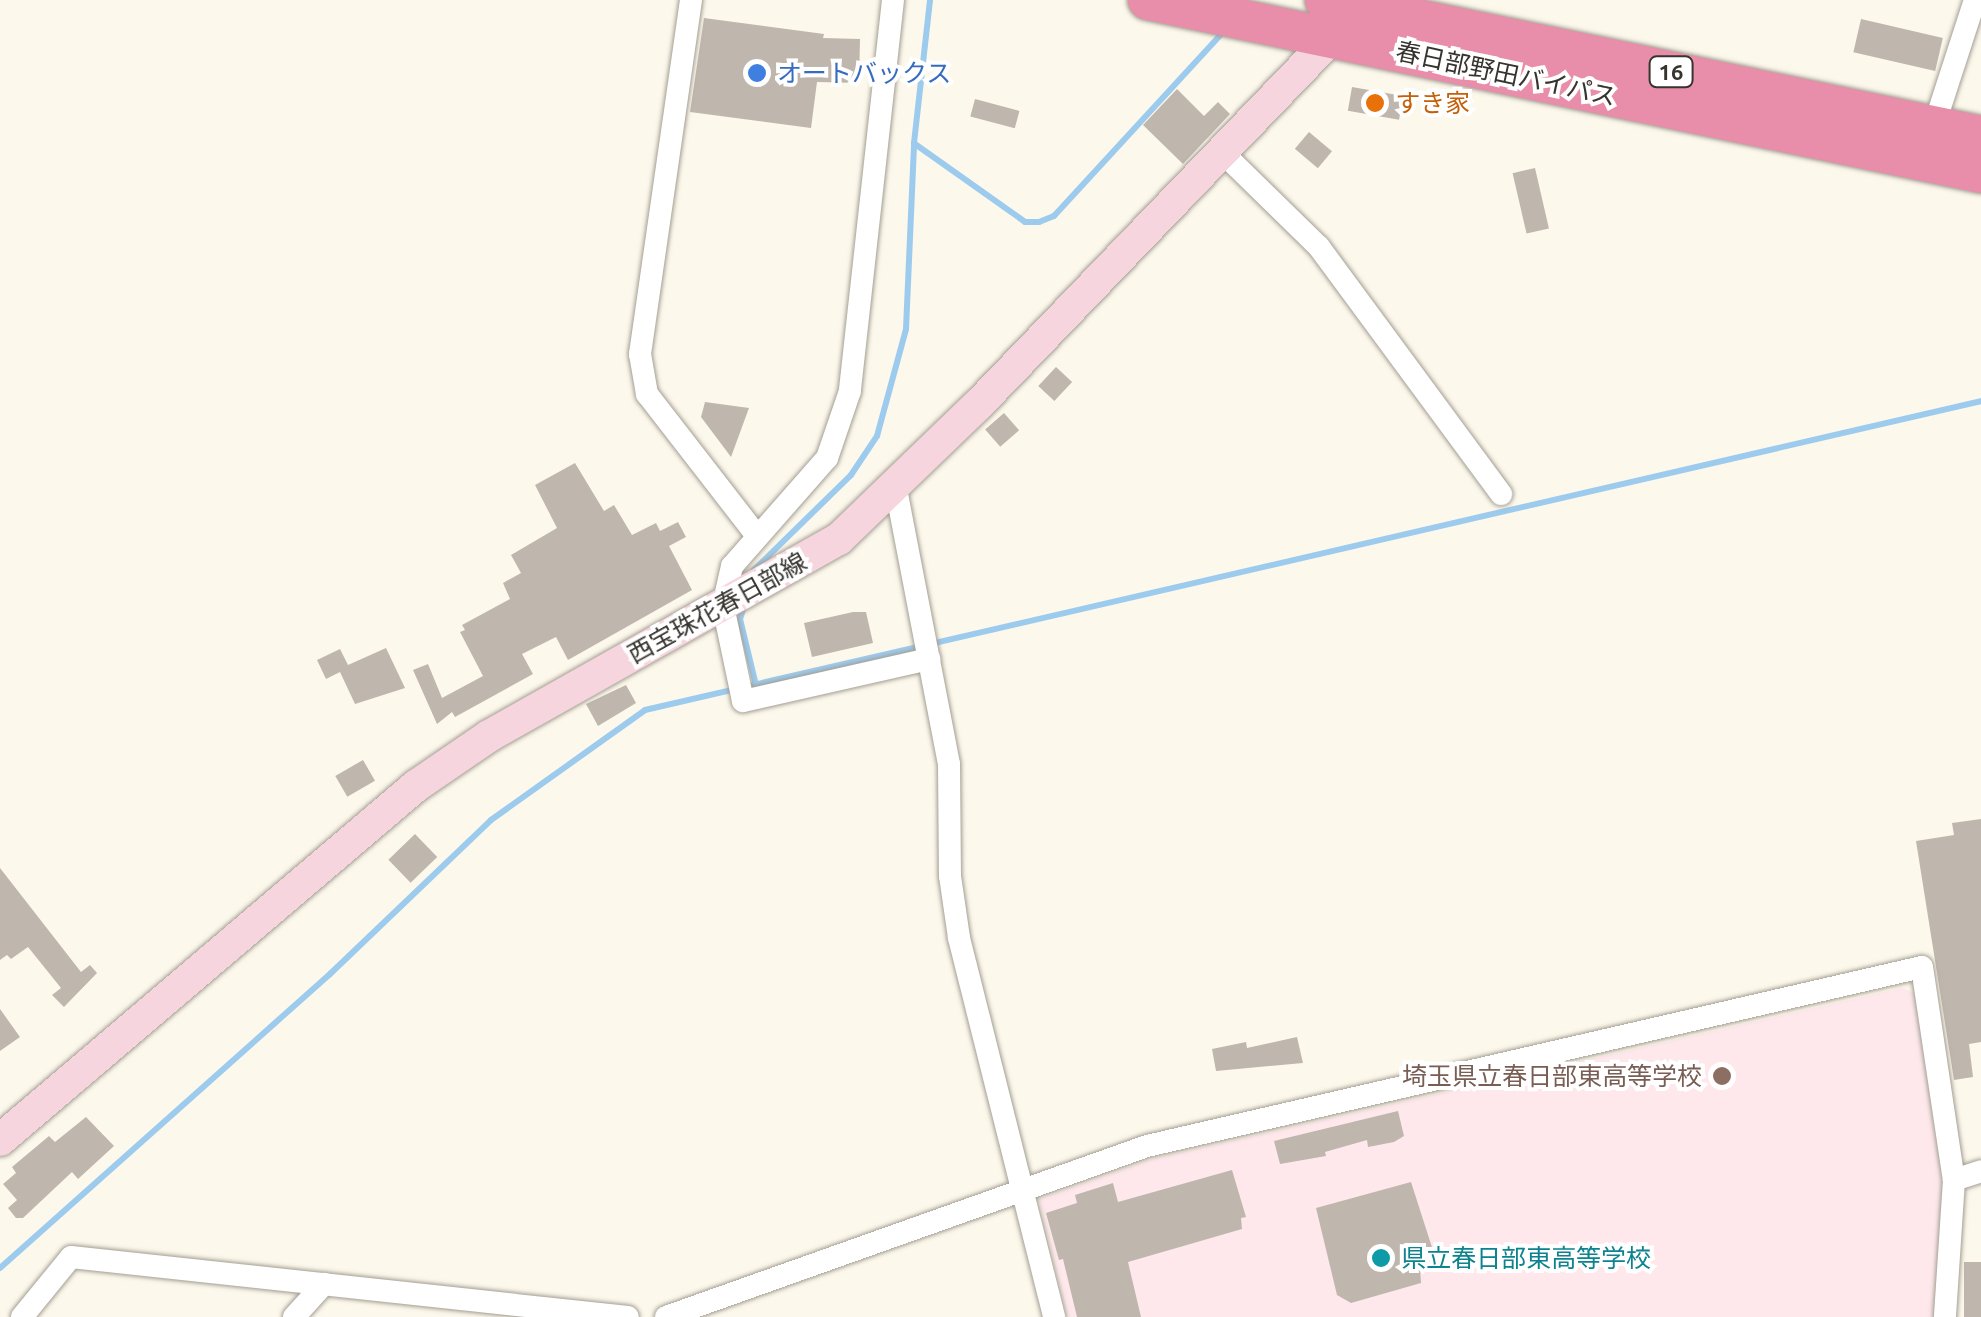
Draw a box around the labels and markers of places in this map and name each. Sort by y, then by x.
place label: オートバックス [777,58,952,88]
marker: オートバックス [746,62,768,84]
place label: すき家 [1395,88,1470,118]
marker: すき家 [1364,92,1386,114]
place label: 埼玉県立春日部東高等学校 [1402,1061,1702,1091]
marker: 埼玉県立春日部東高等学校 [1711,1065,1733,1087]
place label: 県立春日部東高等学校 [1401,1243,1651,1273]
marker: 県立春日部東高等学校 [1370,1247,1392,1269]

